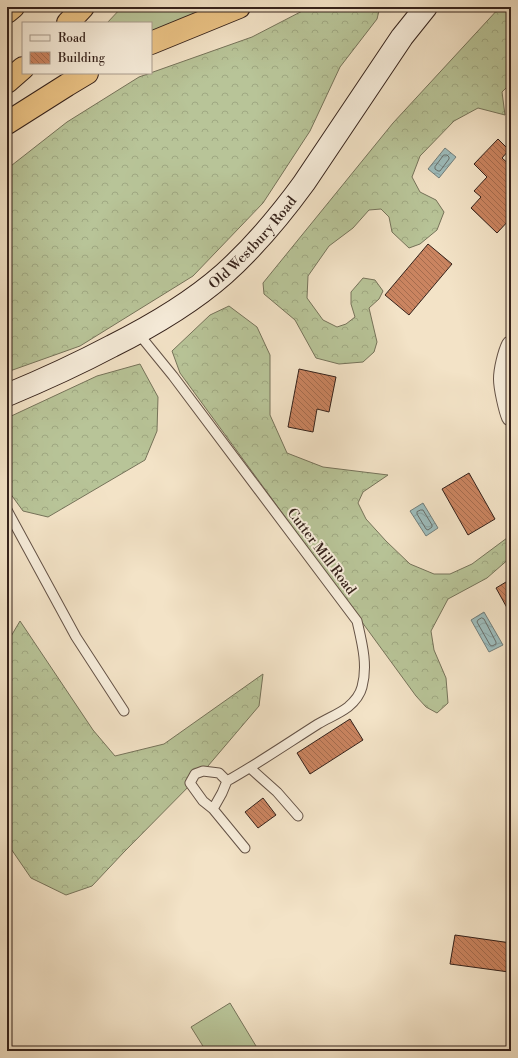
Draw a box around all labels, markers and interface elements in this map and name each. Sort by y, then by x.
legend [22,22,152,74]
text: Road [58,31,86,46]
text: Building [57,51,106,66]
street label: Old Westbury Road [205,193,301,293]
street label: Cutter Mill Road [283,505,360,599]

